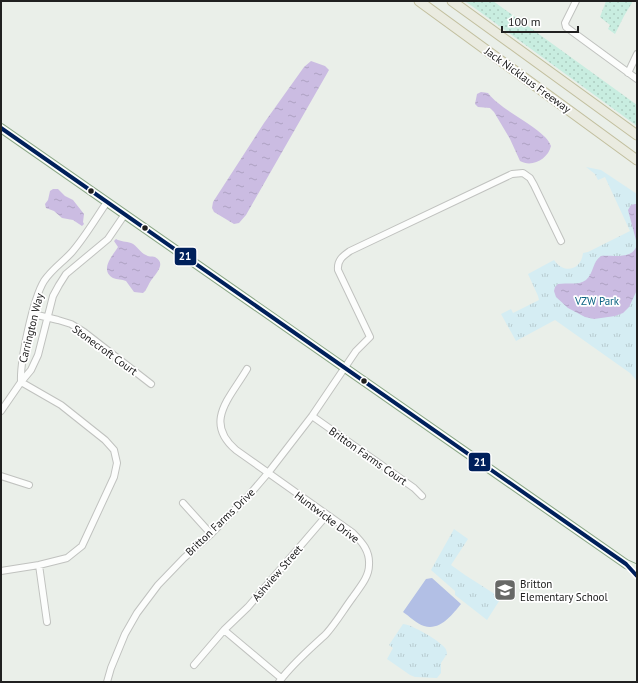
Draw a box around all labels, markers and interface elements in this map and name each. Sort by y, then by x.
scale bar [502,8,578,34]
text: 100 m [508,14,541,29]
street label: Jack Nicklaus Freeway [481,43,575,117]
unlabelled marker [86,186,96,196]
unlabelled marker [140,223,150,233]
line badge: 21 [174,247,197,266]
text: 21 [179,249,191,263]
street label: Carrington Way [16,291,47,364]
park label: VZW Park [574,294,620,308]
street label: Stonecroft Court [70,322,140,378]
unlabelled marker [359,376,369,386]
street label: Britton Farms Court [326,424,410,488]
line badge: 21 [468,452,491,472]
text: 21 [474,455,486,469]
street label: Britton Farms Drive [182,485,258,559]
street label: Huntwicke Drive [292,488,362,546]
street label: Ashview Street [249,542,305,604]
school or university icon: Britton Elementary School [492,577,518,603]
place label: Britton Elementary School [520,577,608,604]

